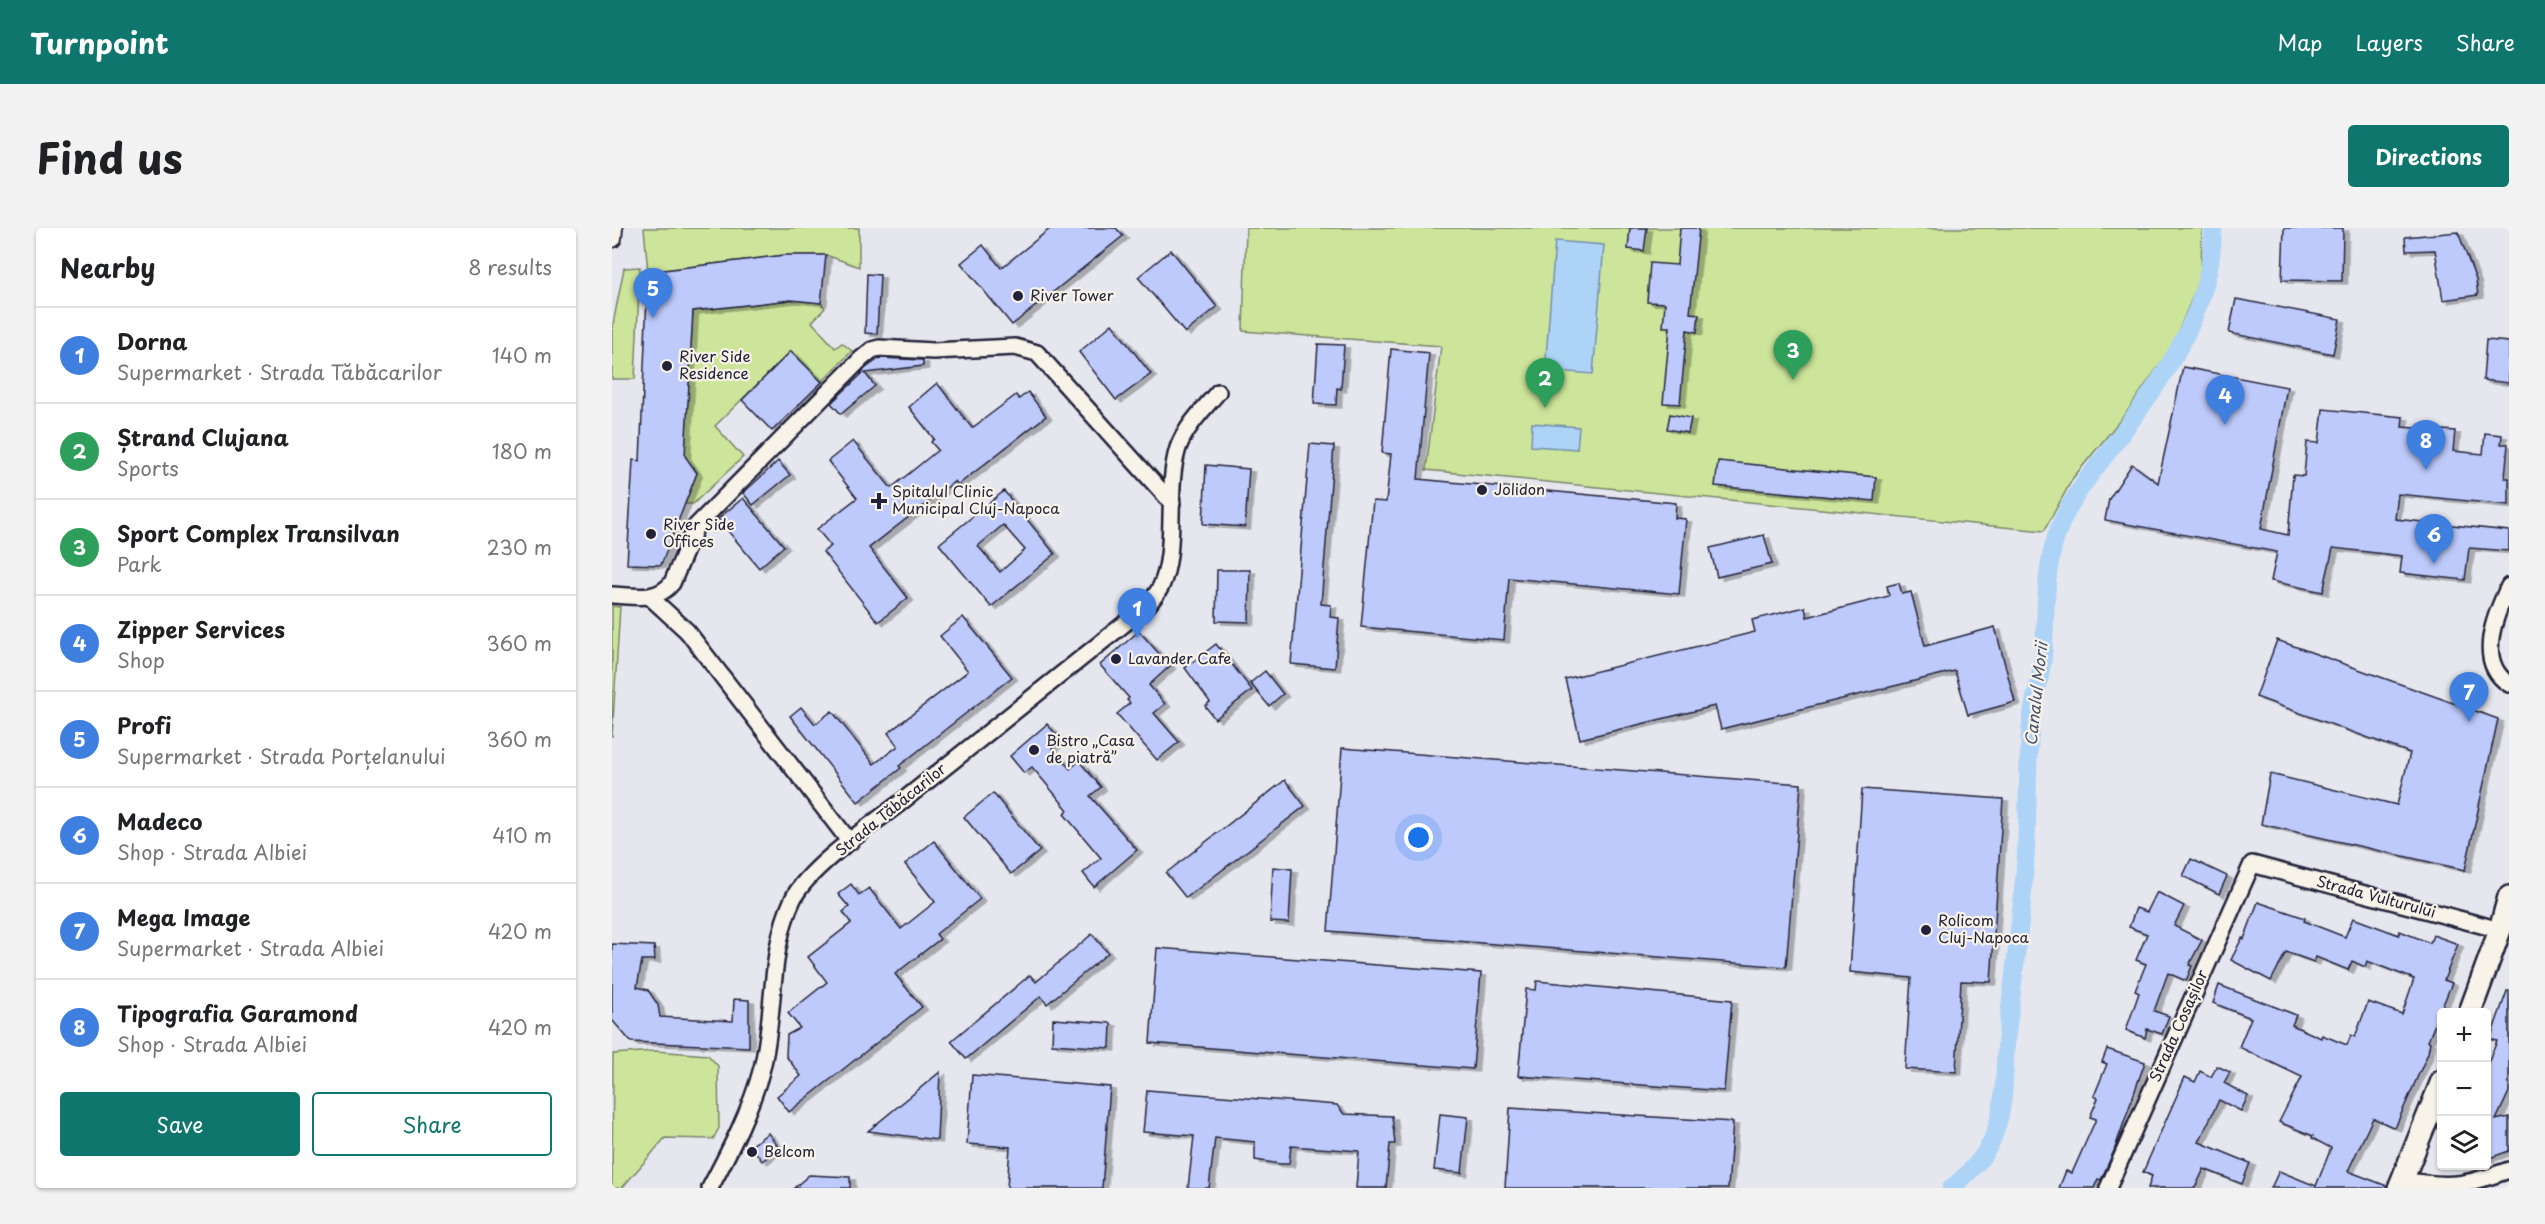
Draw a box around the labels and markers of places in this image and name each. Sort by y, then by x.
pin: 5 [634,268,672,318]
place label: River Tower [1030,283,1114,306]
marker: River Tower [1011,289,1025,303]
pin: 3 [1774,330,1812,380]
place label: River Side Residence [679,344,750,384]
pin: 2 [1526,358,1564,408]
marker: River Side Residence [660,359,674,373]
pin: 4 [2206,376,2244,425]
pin: 8 [2406,420,2446,470]
place label: Jolidon [1494,477,1545,500]
place label: Spitalul Clinic Municipal Cluj-Napoca [892,479,1060,519]
marker: Jolidon [1475,483,1489,497]
marker: Spitalul Clinic Municipal Cluj-Napoca [870,492,888,510]
place label: River Side Offices [663,512,734,552]
pin: 6 [2414,514,2454,564]
marker: River Side Offices [644,527,658,541]
pin: 1 [1118,588,1156,638]
place label: Lavander Cafe [1128,646,1231,669]
marker: Lavander Cafe [1109,652,1123,666]
pin: 7 [2450,672,2488,722]
place label: Bistro „Casa de piatră” [1046,728,1135,768]
marker: Bistro „Casa de piatră” [1027,743,1041,757]
place label: Rolicom Cluj-Napoca [1938,908,2029,948]
marker: Rolicom Cluj-Napoca [1919,923,1933,937]
place label: Belcom [764,1139,815,1162]
marker: Belcom [745,1145,759,1159]

